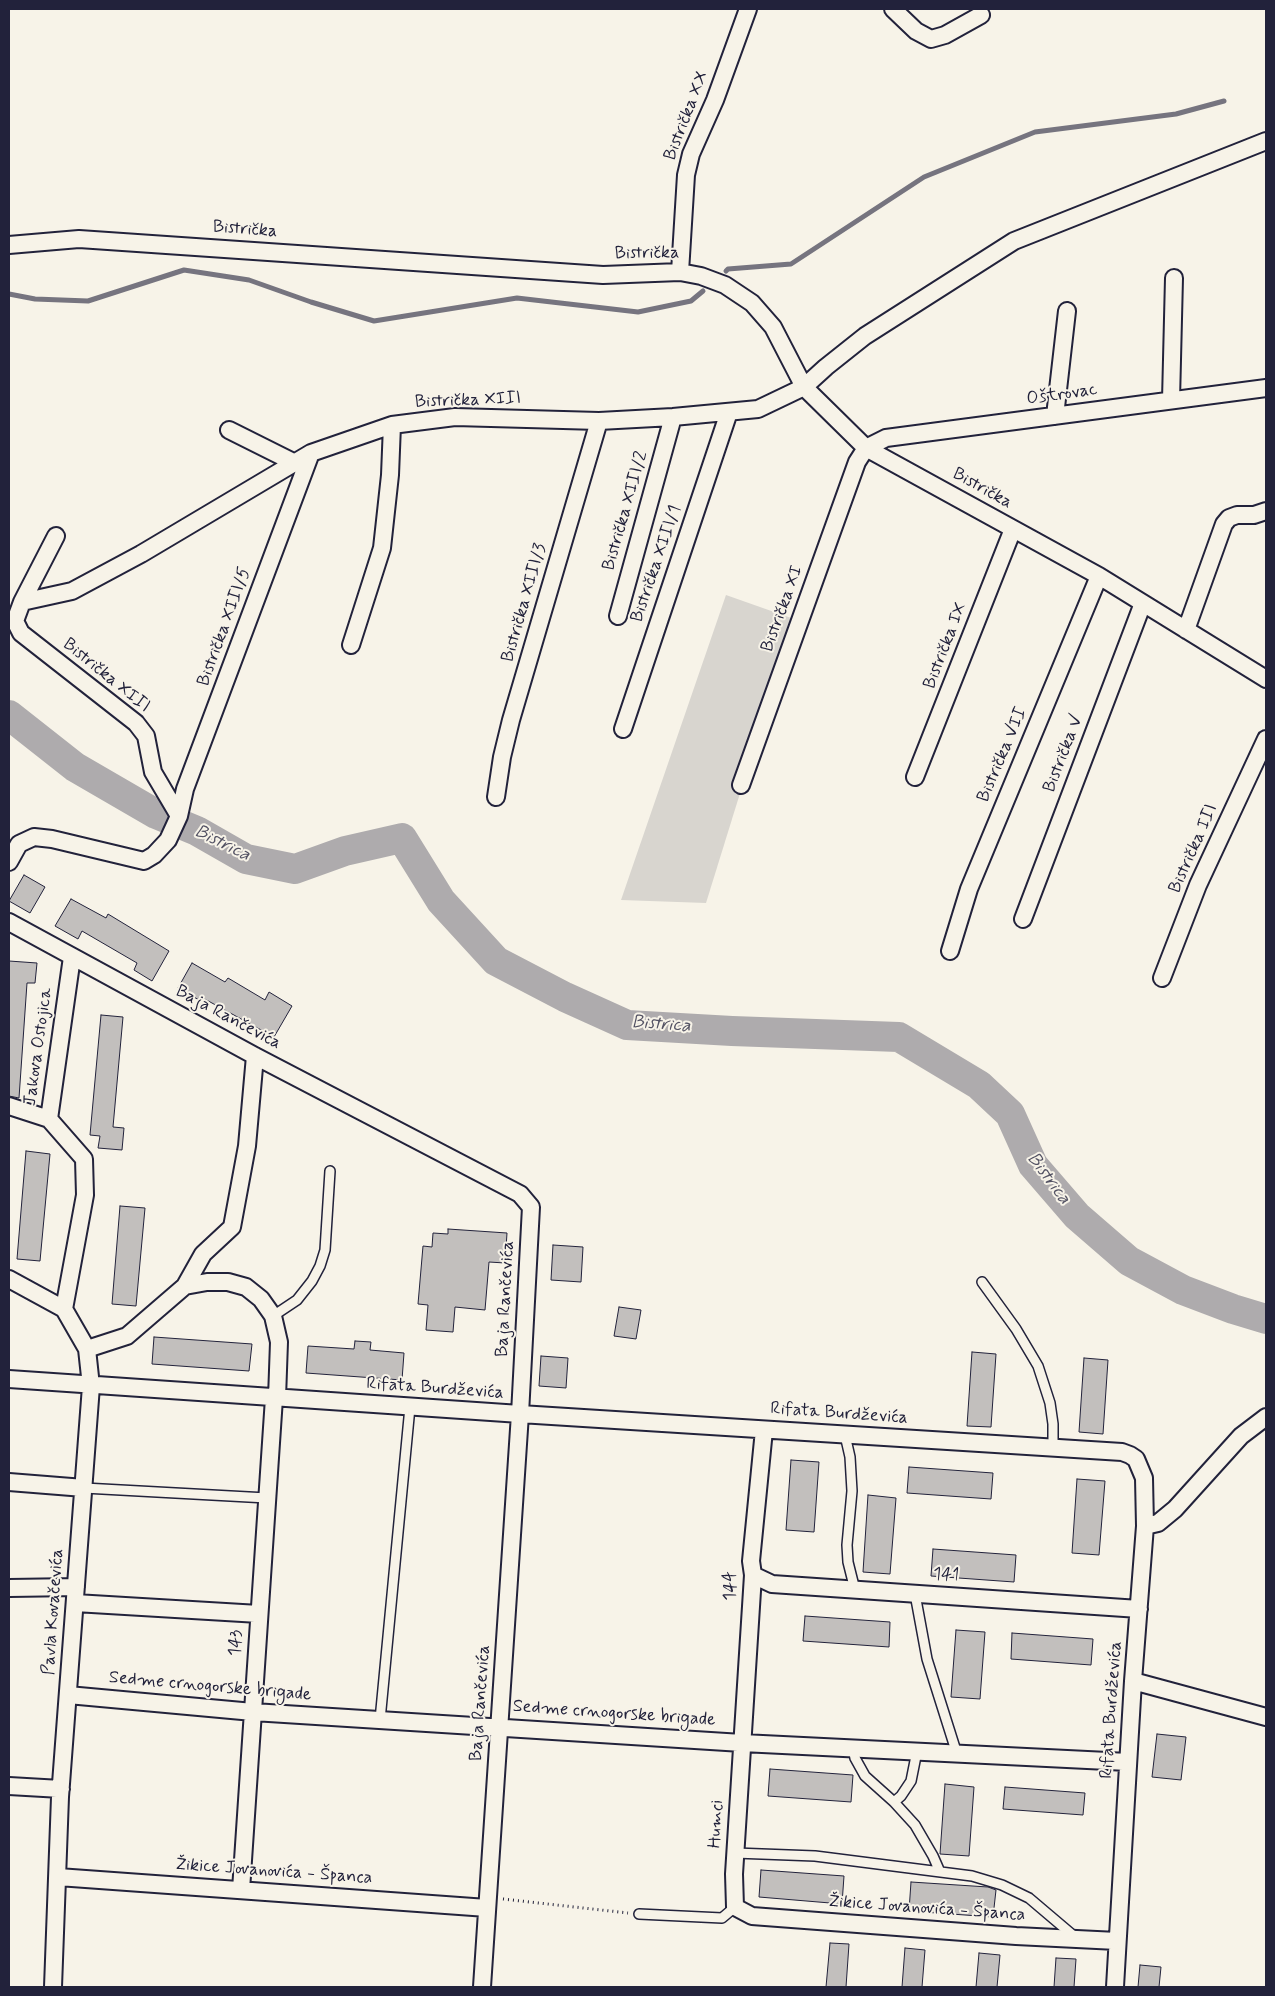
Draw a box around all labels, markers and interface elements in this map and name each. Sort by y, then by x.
street label: Bistrička XX [660,68,714,164]
street label: Bistrička [212,217,278,243]
street label: Bistrička [614,243,680,265]
street label: Oštrovac [1025,379,1099,411]
street label: Bistrička XIII [414,388,522,414]
street label: Bistrička XIII/2 [599,449,653,573]
street label: Bistrička [948,464,1016,514]
street label: Bistrička XIII/1 [627,503,687,625]
street label: Bistrička XIII/3 [498,541,552,665]
street label: Bistrička XI [757,563,809,655]
street label: Bistrička XIII/5 [193,565,257,689]
street label: Bistrička IX [920,600,972,692]
street label: Bistrička XIII [58,634,154,718]
street label: Bistrička VII [973,704,1033,806]
street label: Bistrička V [1039,712,1089,796]
street label: Bistrička III [1165,801,1223,897]
water label: Bistrica [190,821,254,867]
street label: Baja Rančevića [171,981,285,1055]
street label: Jakova Ostojica [20,987,58,1107]
water label: Bistrica [631,1012,691,1038]
water label: Bistrica [1021,1148,1075,1210]
street label: Baja Rančevića [492,1240,520,1358]
street label: Rifata Burdževića [366,1373,504,1405]
street label: Rifata Burdževića [770,1398,908,1430]
street label: Pavla Kovačevića [39,1548,69,1676]
street label: 141 [932,1564,960,1588]
street label: 144 [720,1571,742,1601]
street label: 143 [225,1629,249,1657]
street label: Rifata Burdževića [1096,1641,1128,1779]
street label: Baja Rančevića [466,1644,496,1762]
street label: Sedme crnogorske brigade [108,1667,312,1707]
street label: Sedme crnogorske brigade [512,1696,716,1732]
street label: Humci [705,1799,729,1849]
street label: Žikice Jovanovića - Španca [175,1854,373,1890]
street label: Žikice Jovanovića - Španca [828,1891,1026,1927]

